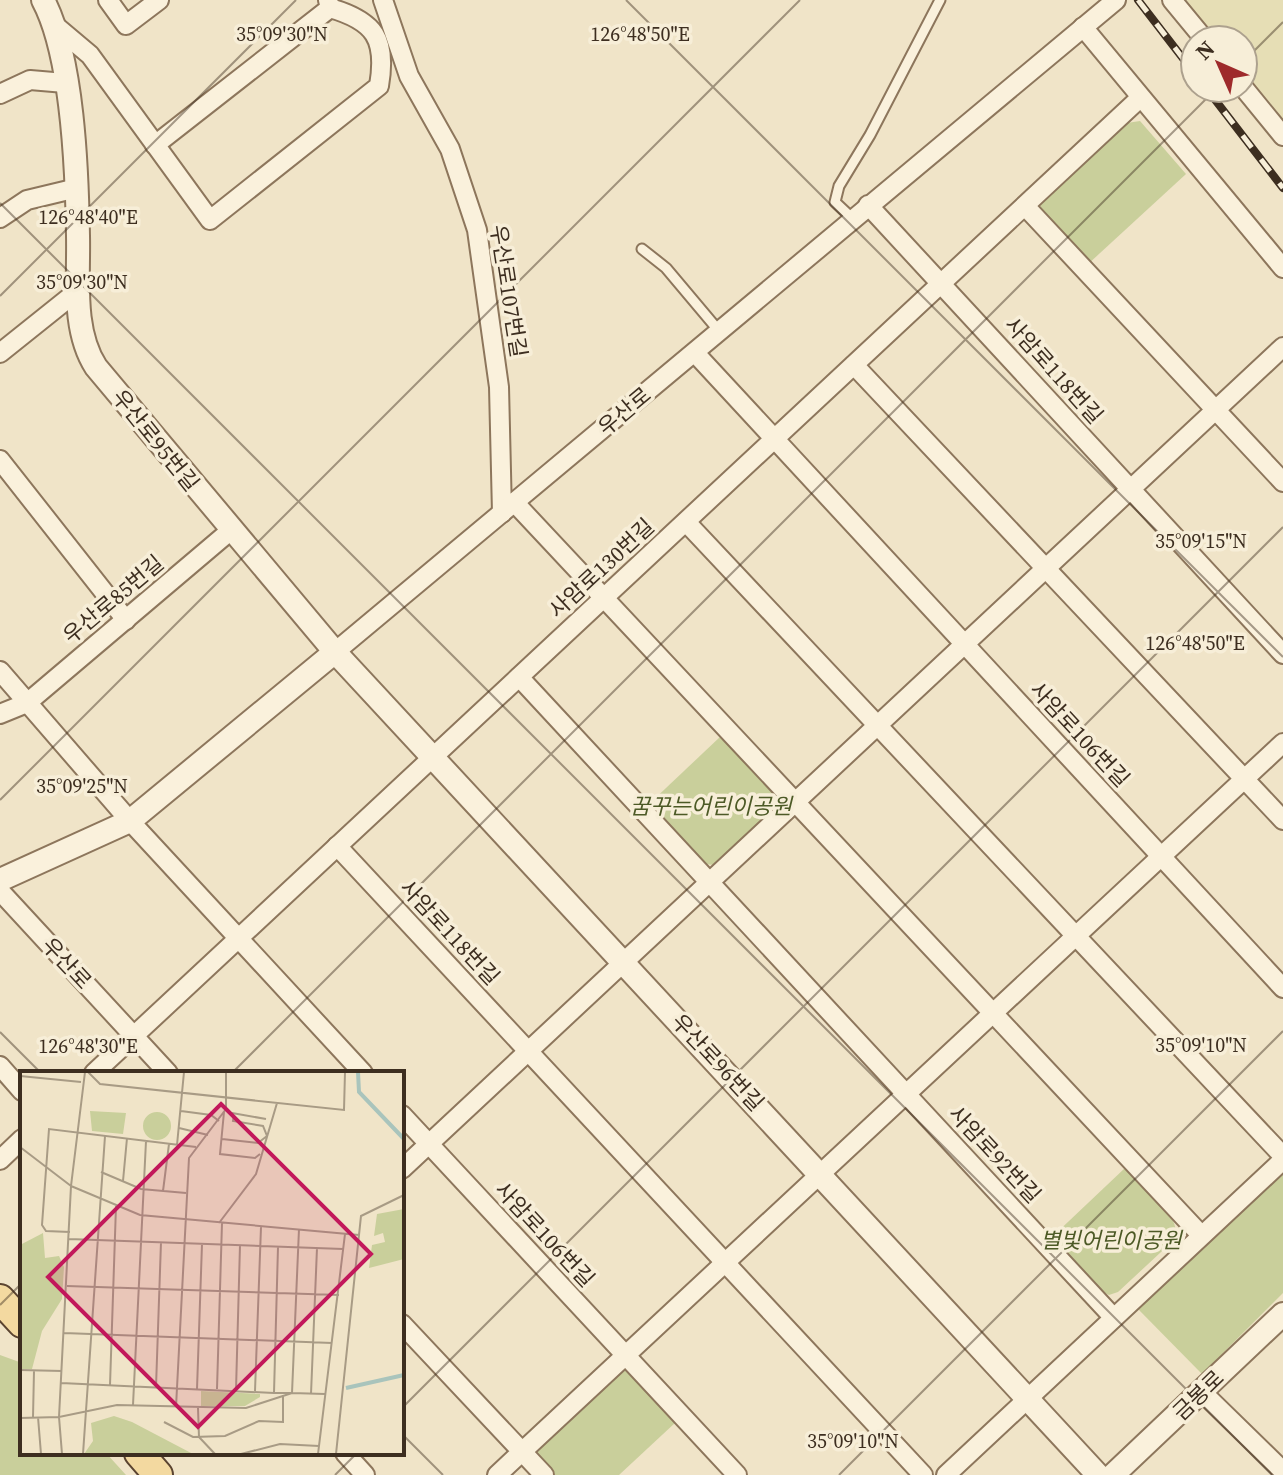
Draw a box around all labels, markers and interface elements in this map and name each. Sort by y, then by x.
text: 35°09'30"N [236,20,328,48]
text: 126°48'50"E [590,20,690,48]
north arrow [1179,24,1259,104]
text: N [1189,34,1221,66]
text: 126°48'40"E [38,203,138,231]
street label: 우산로107번길 [484,222,534,360]
text: 35°09'30"N [36,268,128,296]
street label: 사암로118번길 [998,310,1110,430]
street label: 우산로 [591,380,657,442]
street label: 우산로95번길 [106,383,206,497]
street label: 사암로130번길 [542,511,660,625]
text: 35°09'15"N [1155,527,1247,555]
street label: 우산로85번길 [56,548,170,650]
text: 126°48'50"E [1145,629,1245,657]
street label: 사암로106번길 [1023,675,1137,793]
text: 35°09'25"N [36,772,128,800]
park label: 꿈꾸는어린이공원 [630,791,794,821]
street label: 사암로118번길 [393,873,507,991]
street label: 우산로 [35,931,99,995]
street label: 우산로96번길 [665,1007,771,1117]
text: 35°09'10"N [1155,1031,1247,1059]
text: 126°48'30"E [38,1032,138,1060]
inset map [20,1071,404,1455]
street label: 사암로92번길 [942,1099,1048,1209]
street label: 사암로106번길 [488,1175,602,1293]
park label: 별빛어린이공원 [1040,1225,1184,1255]
street label: 금봉로 [1166,1363,1230,1427]
text: 35°09'10"N [807,1427,899,1455]

